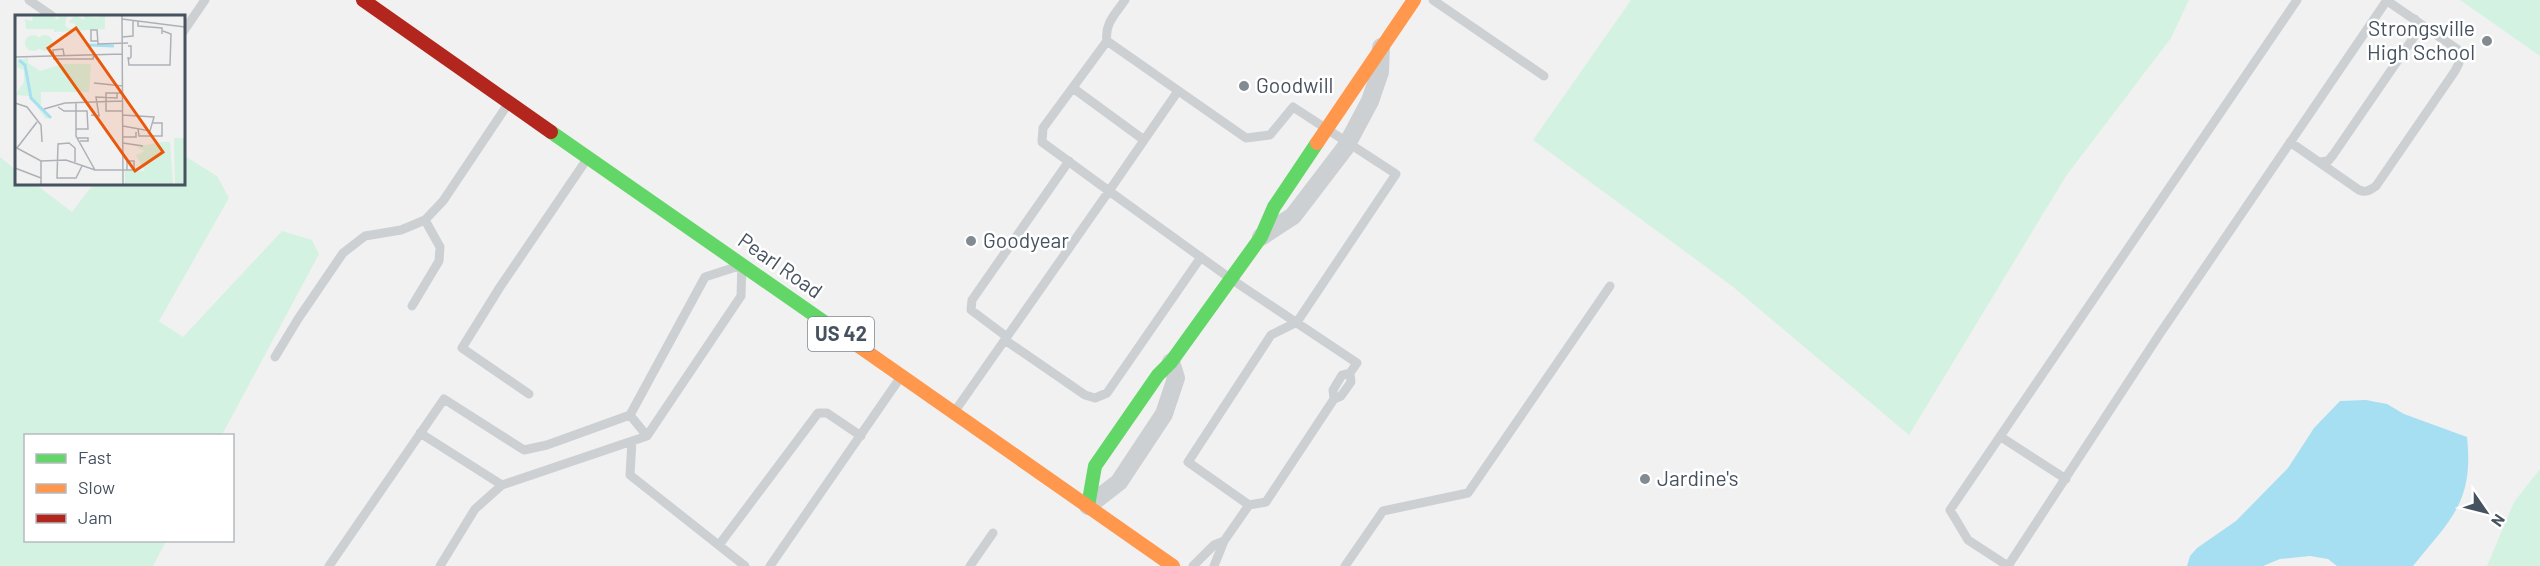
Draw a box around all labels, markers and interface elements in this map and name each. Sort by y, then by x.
inset map [15,15,184,184]
place label: Strongsville High School [2367,15,2475,64]
marker: Strongsville High School [2480,34,2494,48]
place label: Goodwill [1256,72,1333,97]
marker: Goodwill [1237,79,1251,93]
street label: Pearl Road [734,227,828,303]
place label: Goodyear [983,227,1069,252]
marker: Goodyear [964,234,978,248]
road number: US 42 [808,317,874,351]
legend [24,434,234,542]
text: Fast [78,446,112,468]
place label: Jardine's [1657,465,1739,490]
marker: Jardine's [1638,472,1652,486]
text: Slow [78,476,115,498]
north arrow [2456,482,2516,542]
text: Jam [78,506,112,528]
text: N [2488,511,2510,531]

